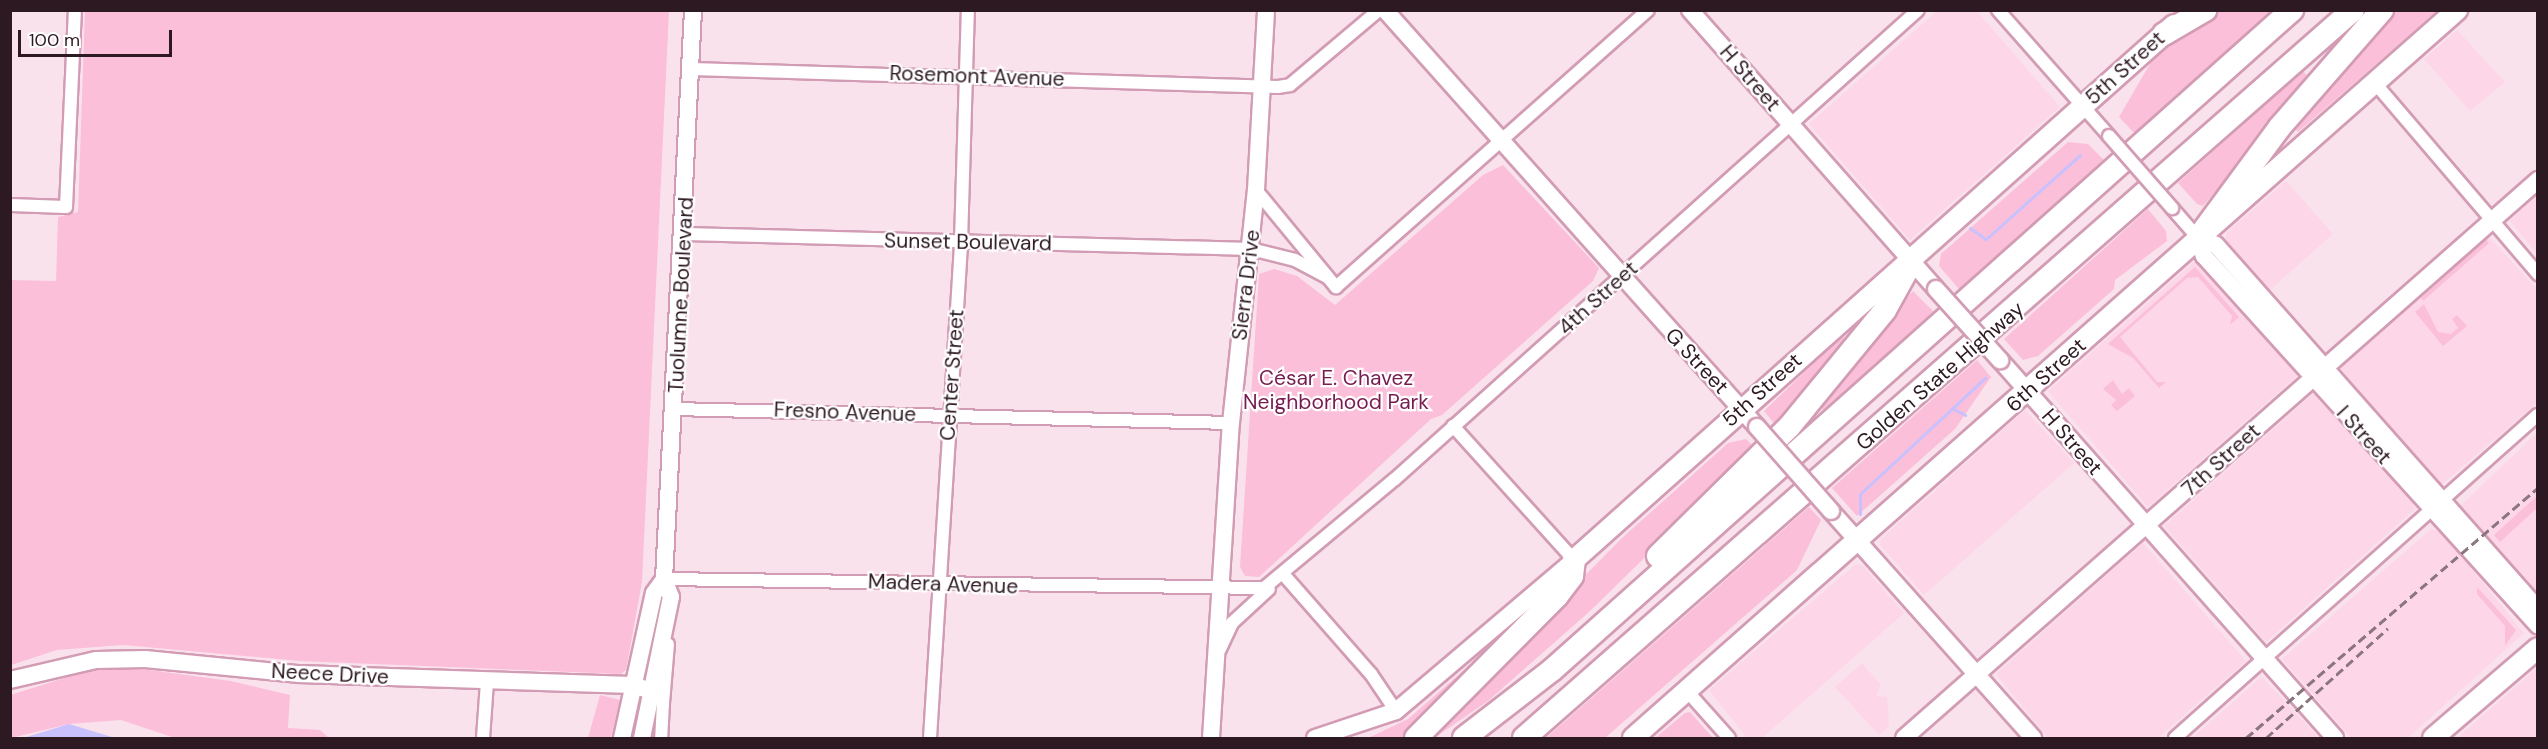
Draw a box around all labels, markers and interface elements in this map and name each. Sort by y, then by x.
scale bar [21,18,176,56]
street label: 5th Street [2080,26,2170,110]
text: 100 m [29,28,80,52]
street label: H Street [1714,40,1786,116]
street label: Rosemont Avenue [889,60,1065,92]
street label: Tuolumne Boulevard [663,196,699,394]
street label: Sunset Boulevard [884,228,1052,256]
street label: Sierra Drive [1227,228,1265,342]
street label: 4th Street [1553,256,1643,340]
street label: Golden State Highway [1851,296,2029,456]
street label: Center Street [935,308,969,442]
street label: G Street [1660,323,1734,399]
street label: 6th Street [2001,333,2091,417]
street label: 5th Street [1717,348,1807,432]
park label: César E. Chavez Neighborhood Park [1243,365,1429,415]
street label: Fresno Avenue [773,397,917,427]
street label: I Street [2331,401,2397,469]
street label: H Street [2036,404,2108,480]
street label: 7th Street [2177,418,2265,502]
street label: Madera Avenue [867,569,1019,599]
street label: Neece Drive [271,658,389,690]

